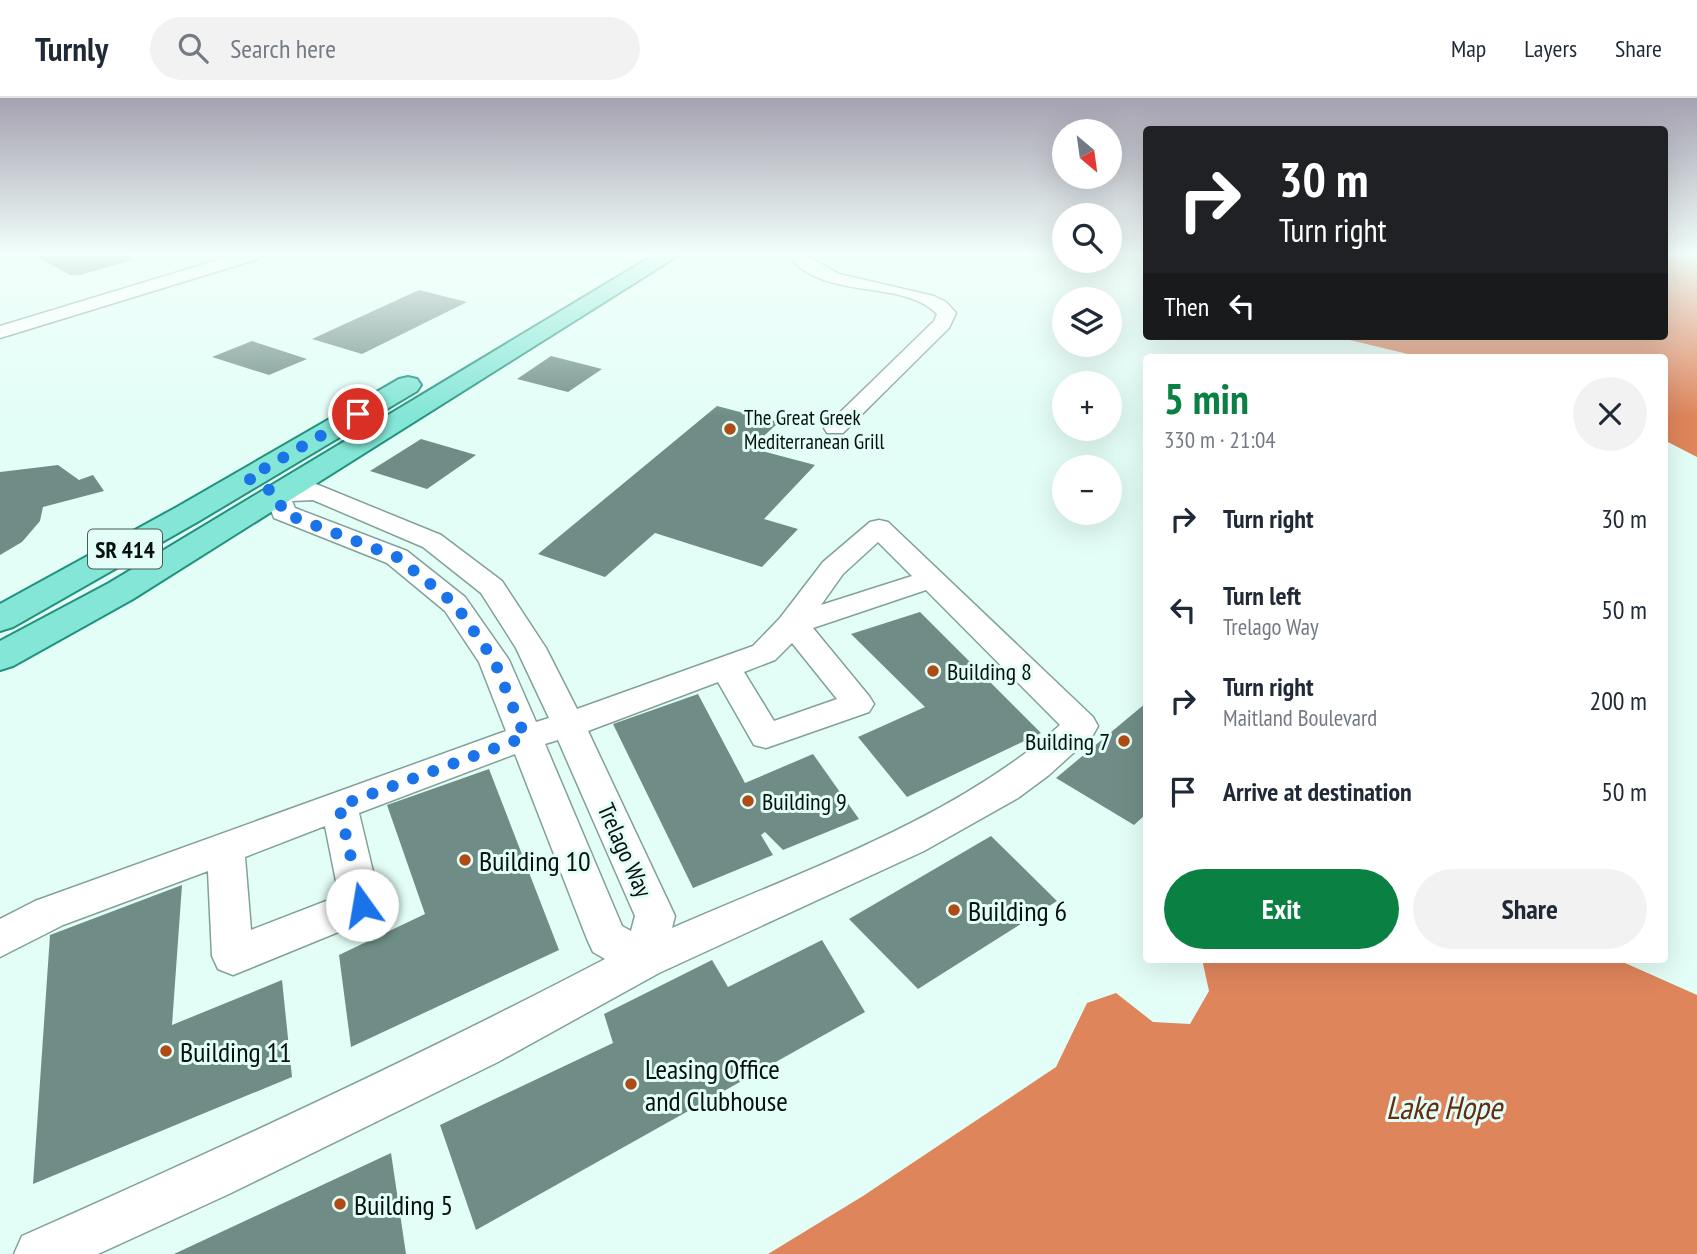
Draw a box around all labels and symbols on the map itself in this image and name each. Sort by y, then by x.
north arrow [1052,119,1122,189]
pin [328,384,388,444]
place label: The Great Greek Mediterranean Grill [744,404,884,455]
marker: The Great Greek Mediterranean Grill [722,421,738,437]
road number: SR 414 [88,530,162,569]
place label: Building 8 [947,656,1032,687]
marker: Building 8 [925,663,941,679]
place label: Building 7 [1025,726,1110,757]
marker: Building 7 [1116,733,1132,749]
place label: Building 9 [762,786,847,817]
marker: Building 9 [740,793,756,809]
street label: Trelago Way [591,798,659,902]
place label: Building 10 [479,842,591,879]
marker: Building 10 [457,852,473,868]
position arrow [325,868,399,942]
place label: Building 6 [968,892,1067,929]
marker: Building 6 [946,902,962,918]
place label: Building 11 [180,1033,292,1070]
marker: Building 11 [158,1043,174,1059]
place label: Leasing Office and Clubhouse [645,1050,788,1119]
marker: Leasing Office and Clubhouse [623,1076,639,1092]
water label: Lake Hope [1386,1086,1504,1128]
place label: Building 5 [354,1186,453,1223]
marker: Building 5 [332,1196,348,1212]

